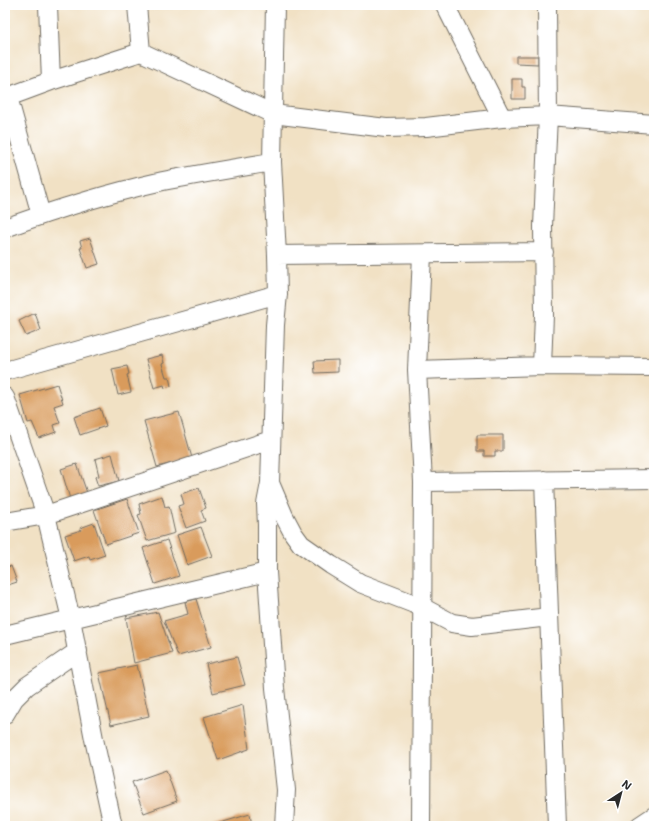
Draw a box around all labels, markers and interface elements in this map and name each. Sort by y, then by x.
north arrow [601,773,641,813]
text: N [619,777,635,794]

